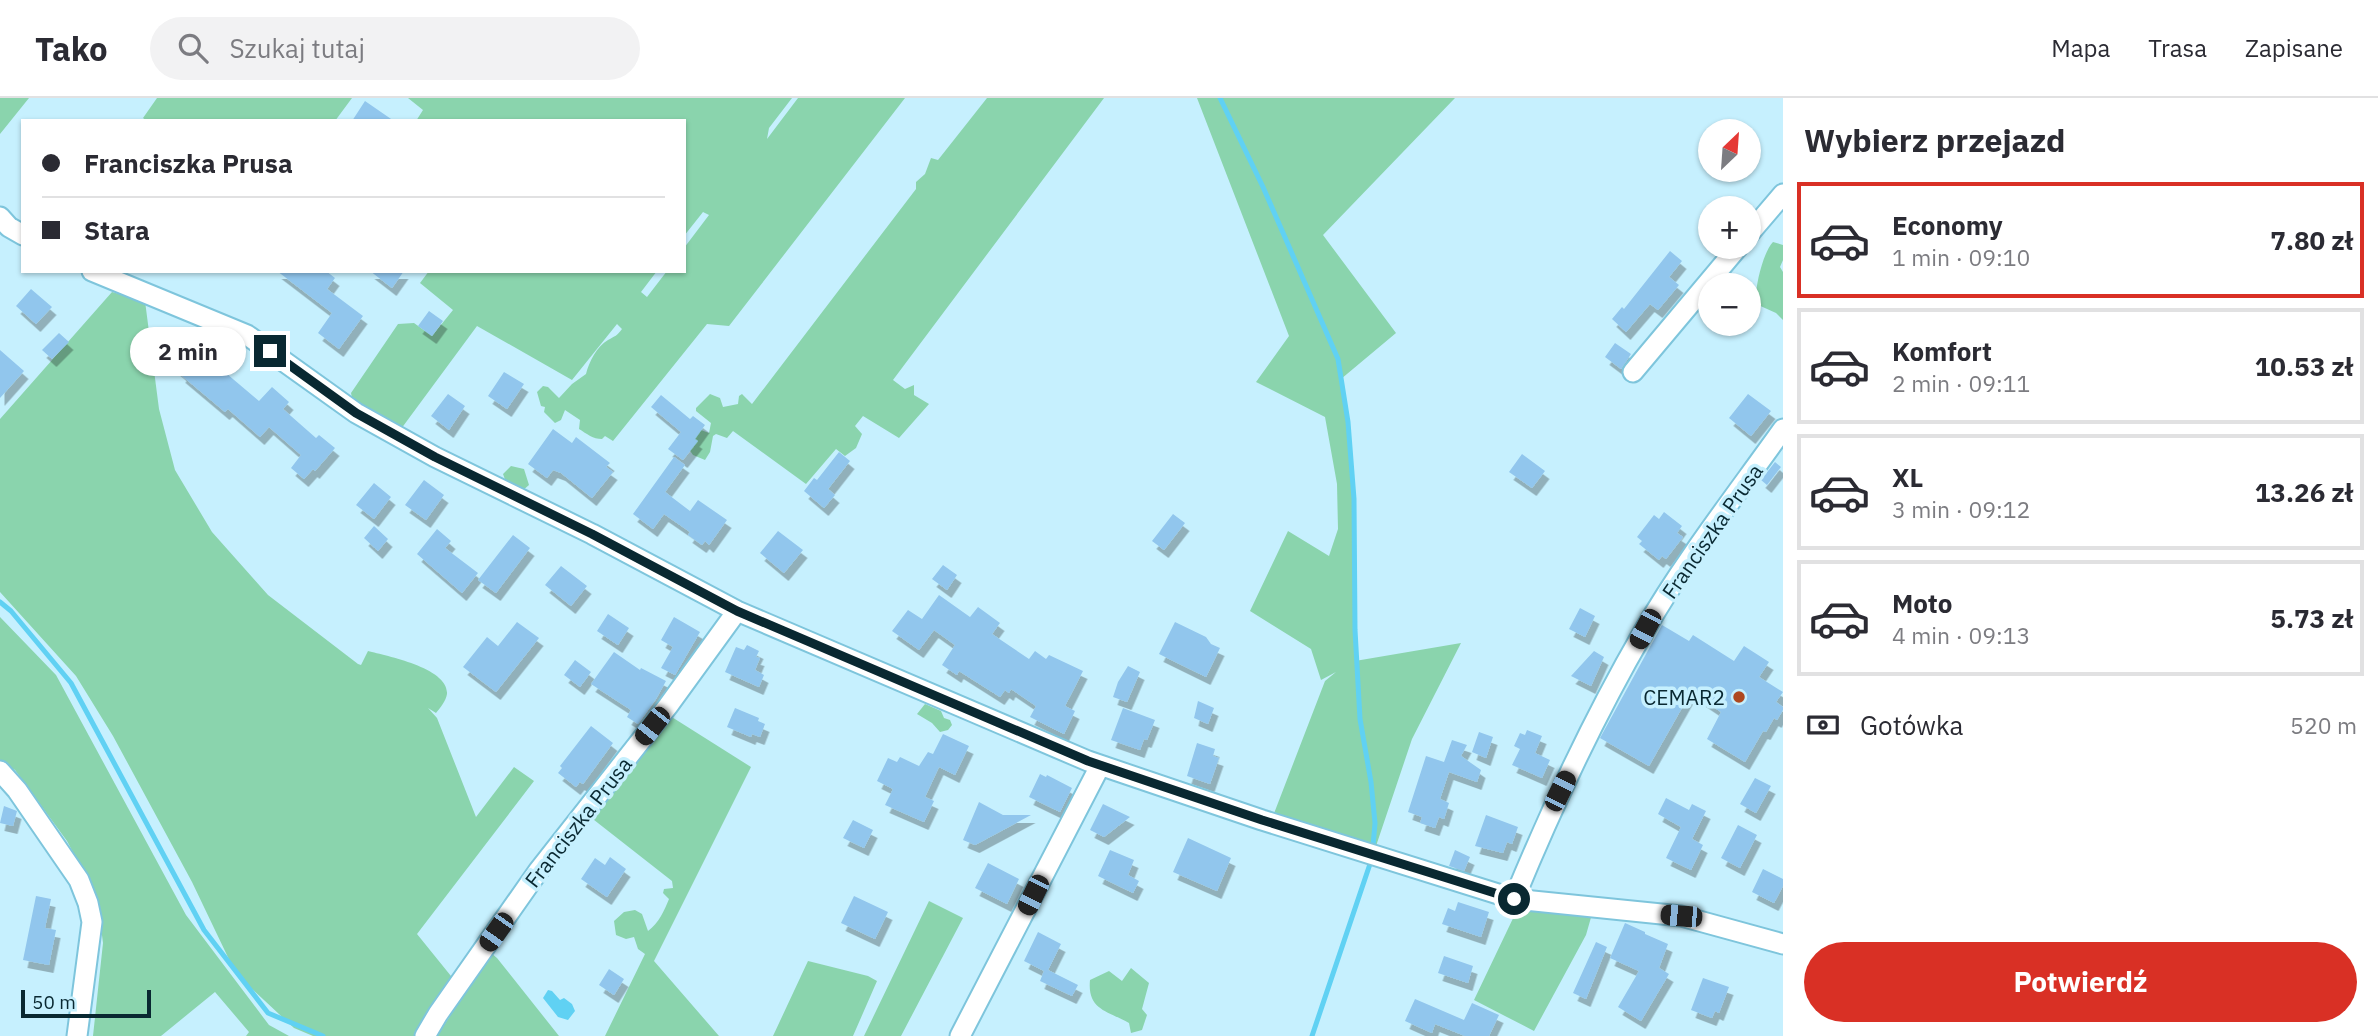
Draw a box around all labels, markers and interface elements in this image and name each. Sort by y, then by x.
search box [150,17,640,80]
text: Tako [35,27,108,70]
icon: search [174,29,212,67]
text: Szukaj tutaj [230,31,365,65]
text: Mapa [2051,32,2110,64]
text: Trasa [2148,32,2207,64]
text: Zapisane [2245,32,2343,64]
north arrow [1698,119,1760,182]
map controls [1698,119,1761,336]
text: Wybierz przejazd [1804,119,2066,161]
text: Franciszka Prusa [84,146,293,180]
button: + [1698,196,1761,259]
text: Economy [1892,208,2003,242]
icon: car [1808,209,1871,272]
text: Stara [84,213,150,247]
text: 7.80 zł [2270,223,2353,257]
text: 1 min · 09:10 [1892,242,2030,272]
button: − [1698,273,1761,336]
callout: 2 min [130,327,246,376]
text: Komfort [1892,334,1992,368]
route end [254,335,286,367]
icon: car [1808,335,1871,398]
text: 2 min [158,336,218,366]
text: 10.53 zł [2255,349,2353,383]
text: 2 min · 09:11 [1892,368,2030,398]
street label: Franciszka Prusa [1655,458,1769,604]
text: XL [1892,460,1923,494]
icon: car [1808,461,1871,524]
text: 13.26 zł [2255,475,2353,509]
text: 3 min · 09:12 [1892,494,2030,524]
text: Moto [1892,586,1952,620]
icon: car [1808,587,1871,650]
text: 5.73 zł [2270,601,2353,635]
car [1626,606,1665,652]
text: 4 min · 09:13 [1892,620,2030,650]
place label: CEMAR2 [1643,683,1725,711]
marker: CEMAR2 [1731,689,1747,705]
car [631,703,674,749]
icon: cash [1804,706,1842,744]
text: Gotówka [1860,708,1964,742]
text: 520 m [2290,710,2357,740]
street label: Franciszka Prusa [518,751,638,893]
car [1542,768,1579,814]
car [1015,872,1052,918]
route start [1498,883,1530,915]
car [1660,904,1703,928]
car [476,909,517,955]
button: Potwierdź [1804,942,2357,1022]
scale bar [21,987,150,1019]
text: 50 m [32,990,76,1014]

